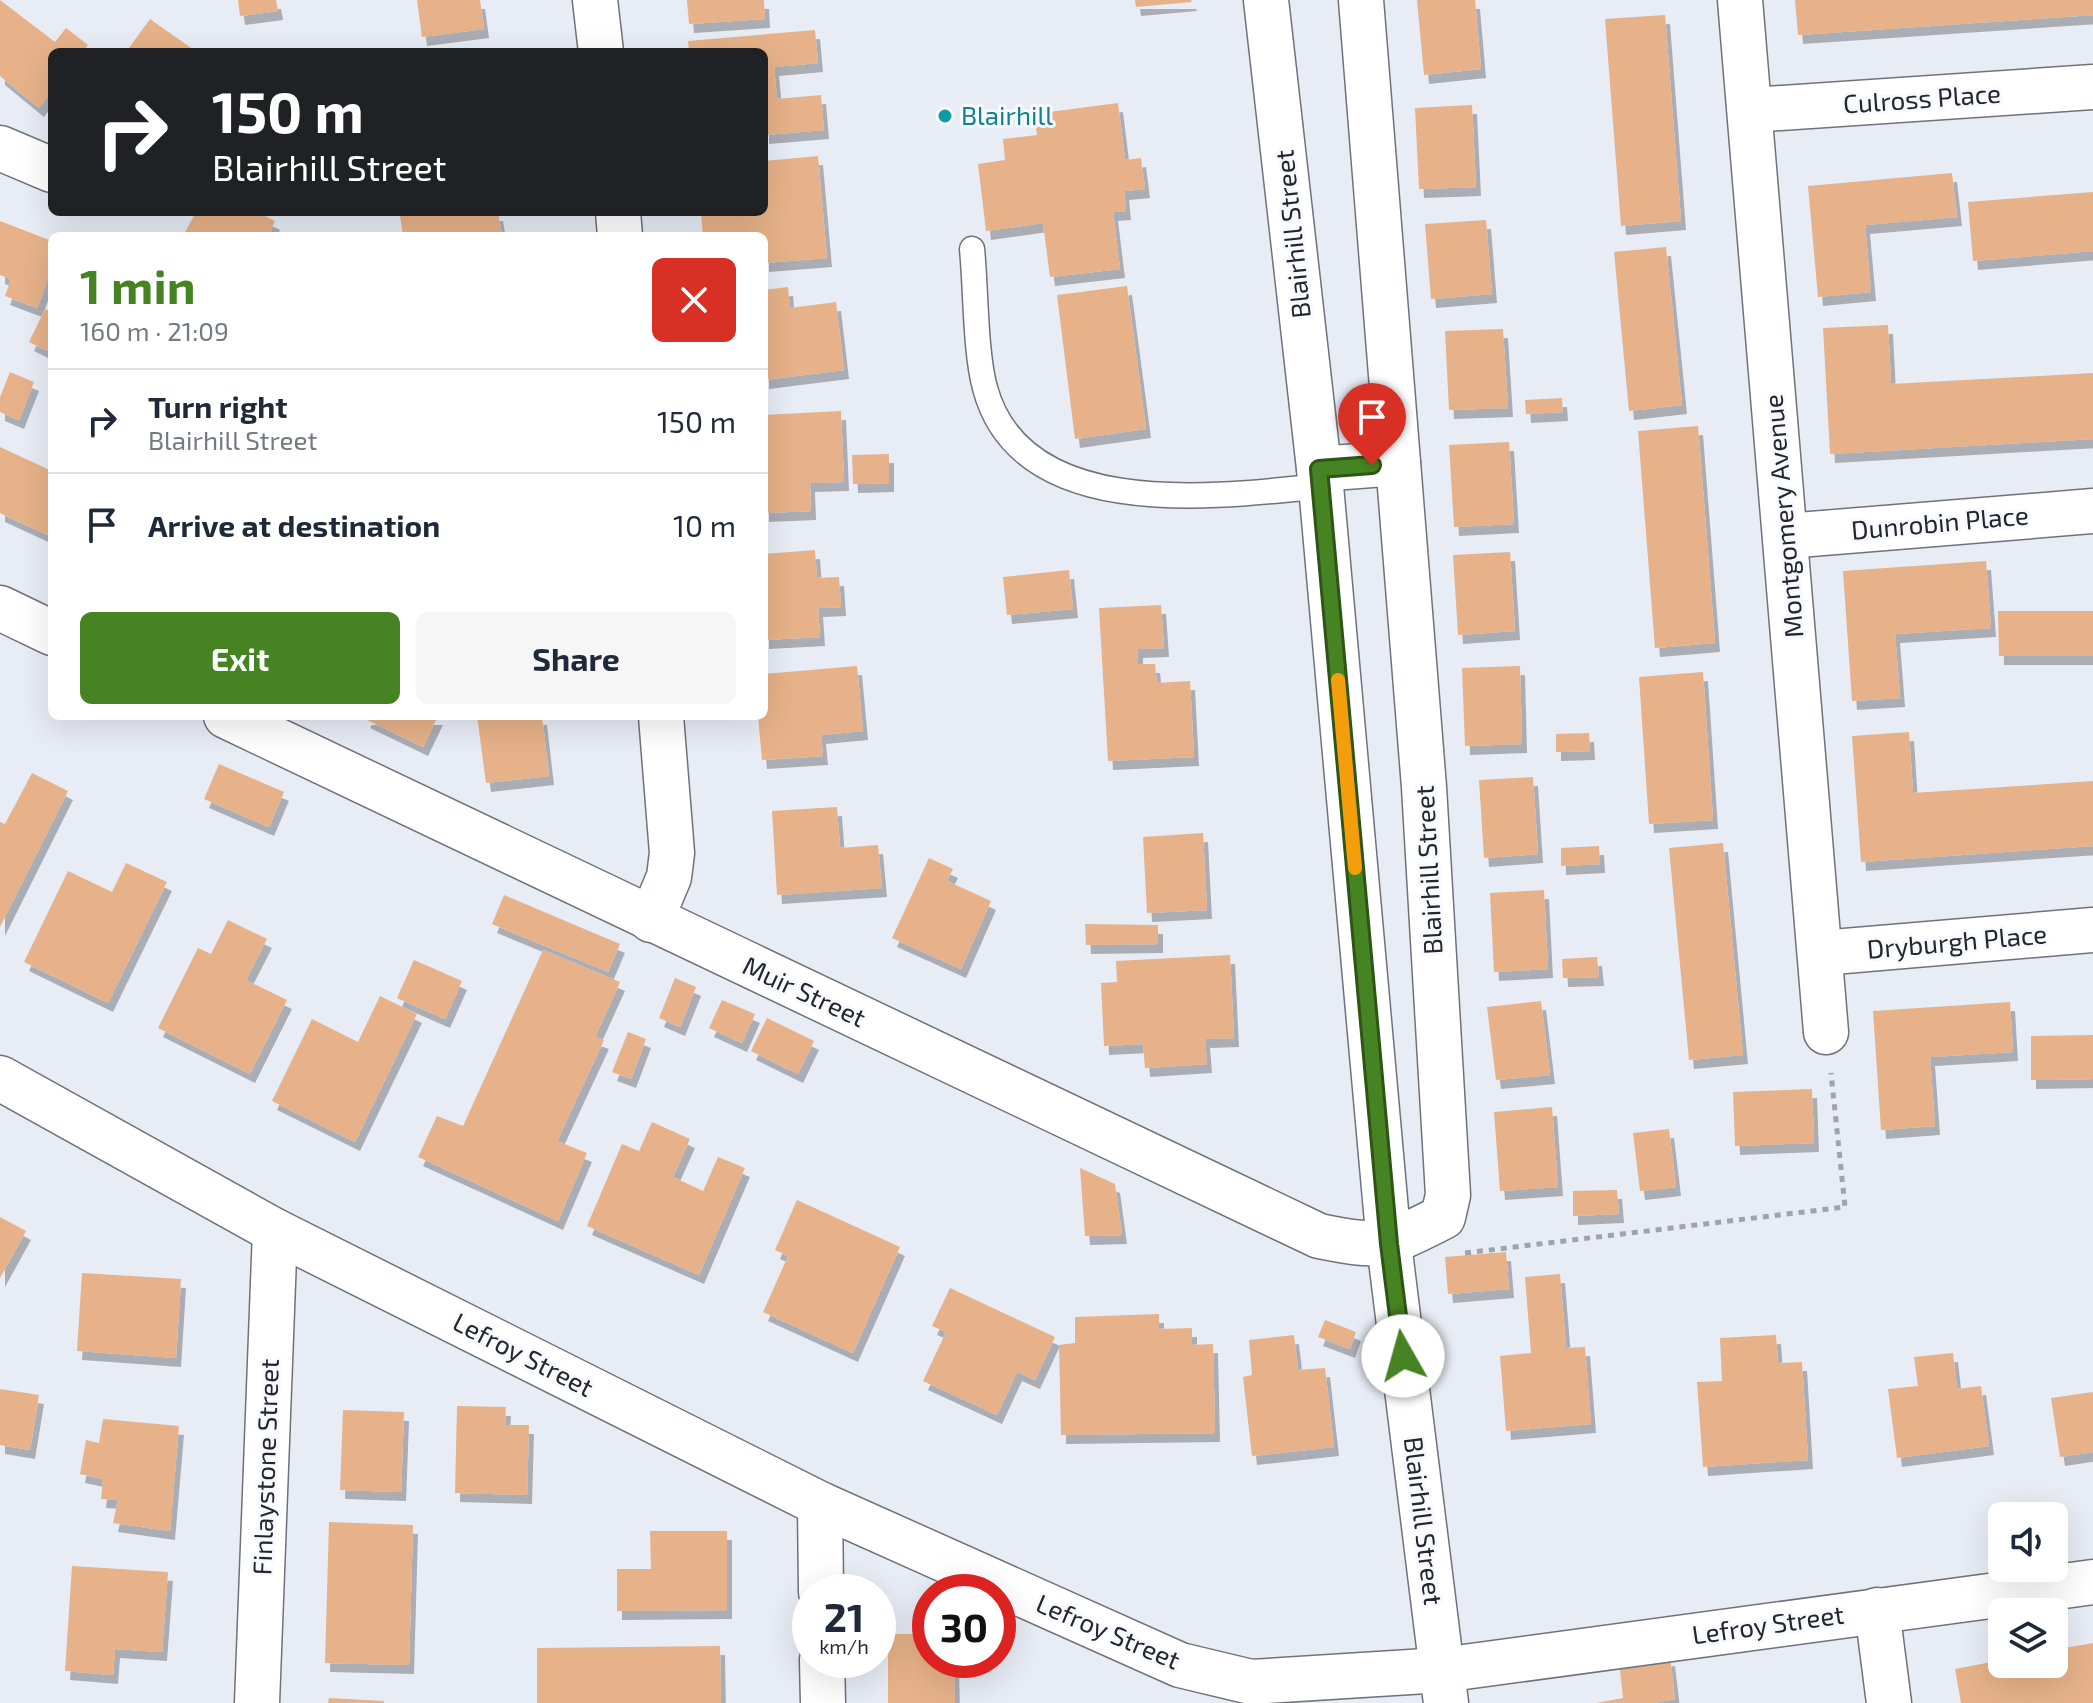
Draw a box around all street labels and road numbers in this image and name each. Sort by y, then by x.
street label: Culross Place [1842,77,2002,118]
street label: Blairhill Street [1267,148,1316,320]
street label: Montgomery Avenue [1756,393,1809,639]
street label: Dunrobin Place [1850,498,2030,545]
street label: Blairhill Street [1408,785,1447,955]
street label: Dryburgh Place [1866,917,2048,964]
street label: Muir Street [738,949,871,1033]
street label: Lefroy Street [448,1305,599,1402]
street label: Finlaystone Street [245,1358,284,1576]
street label: Blairhill Street [1399,1435,1450,1607]
street label: Lefroy Street [1032,1586,1185,1675]
street label: Lefroy Street [1690,1597,1846,1650]

